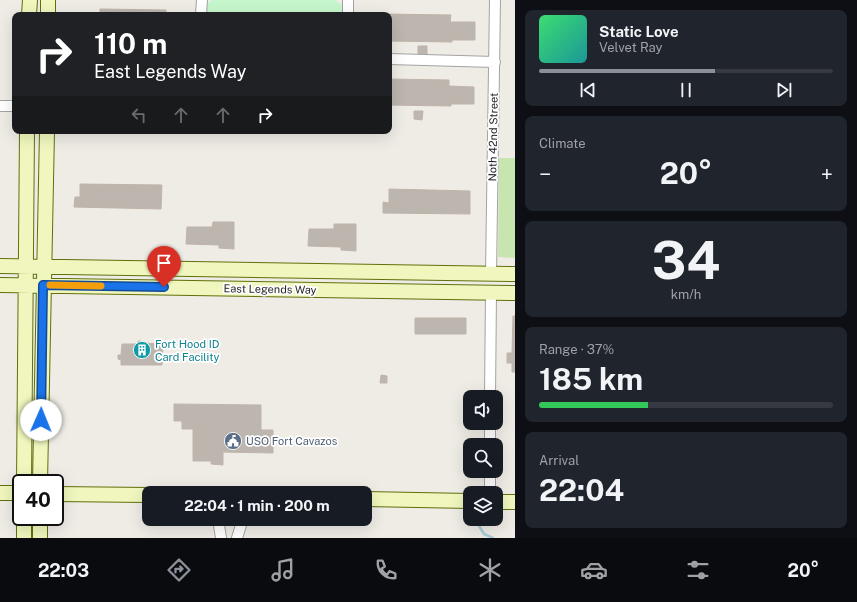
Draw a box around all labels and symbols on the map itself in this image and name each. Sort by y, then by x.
street label: Noth 42nd Street [486,93,500,181]
pin [147,246,181,287]
street label: East Legends Way [223,282,317,296]
place label: Fort Hood ID Card Facility [155,338,220,363]
building icon: Fort Hood ID Card Facility [132,340,152,360]
position arrow [20,399,62,441]
public building icon: USO Fort Cavazos [223,431,243,451]
place label: USO Fort Cavazos [246,435,338,447]
speed limit sign: 40 [12,474,64,526]

